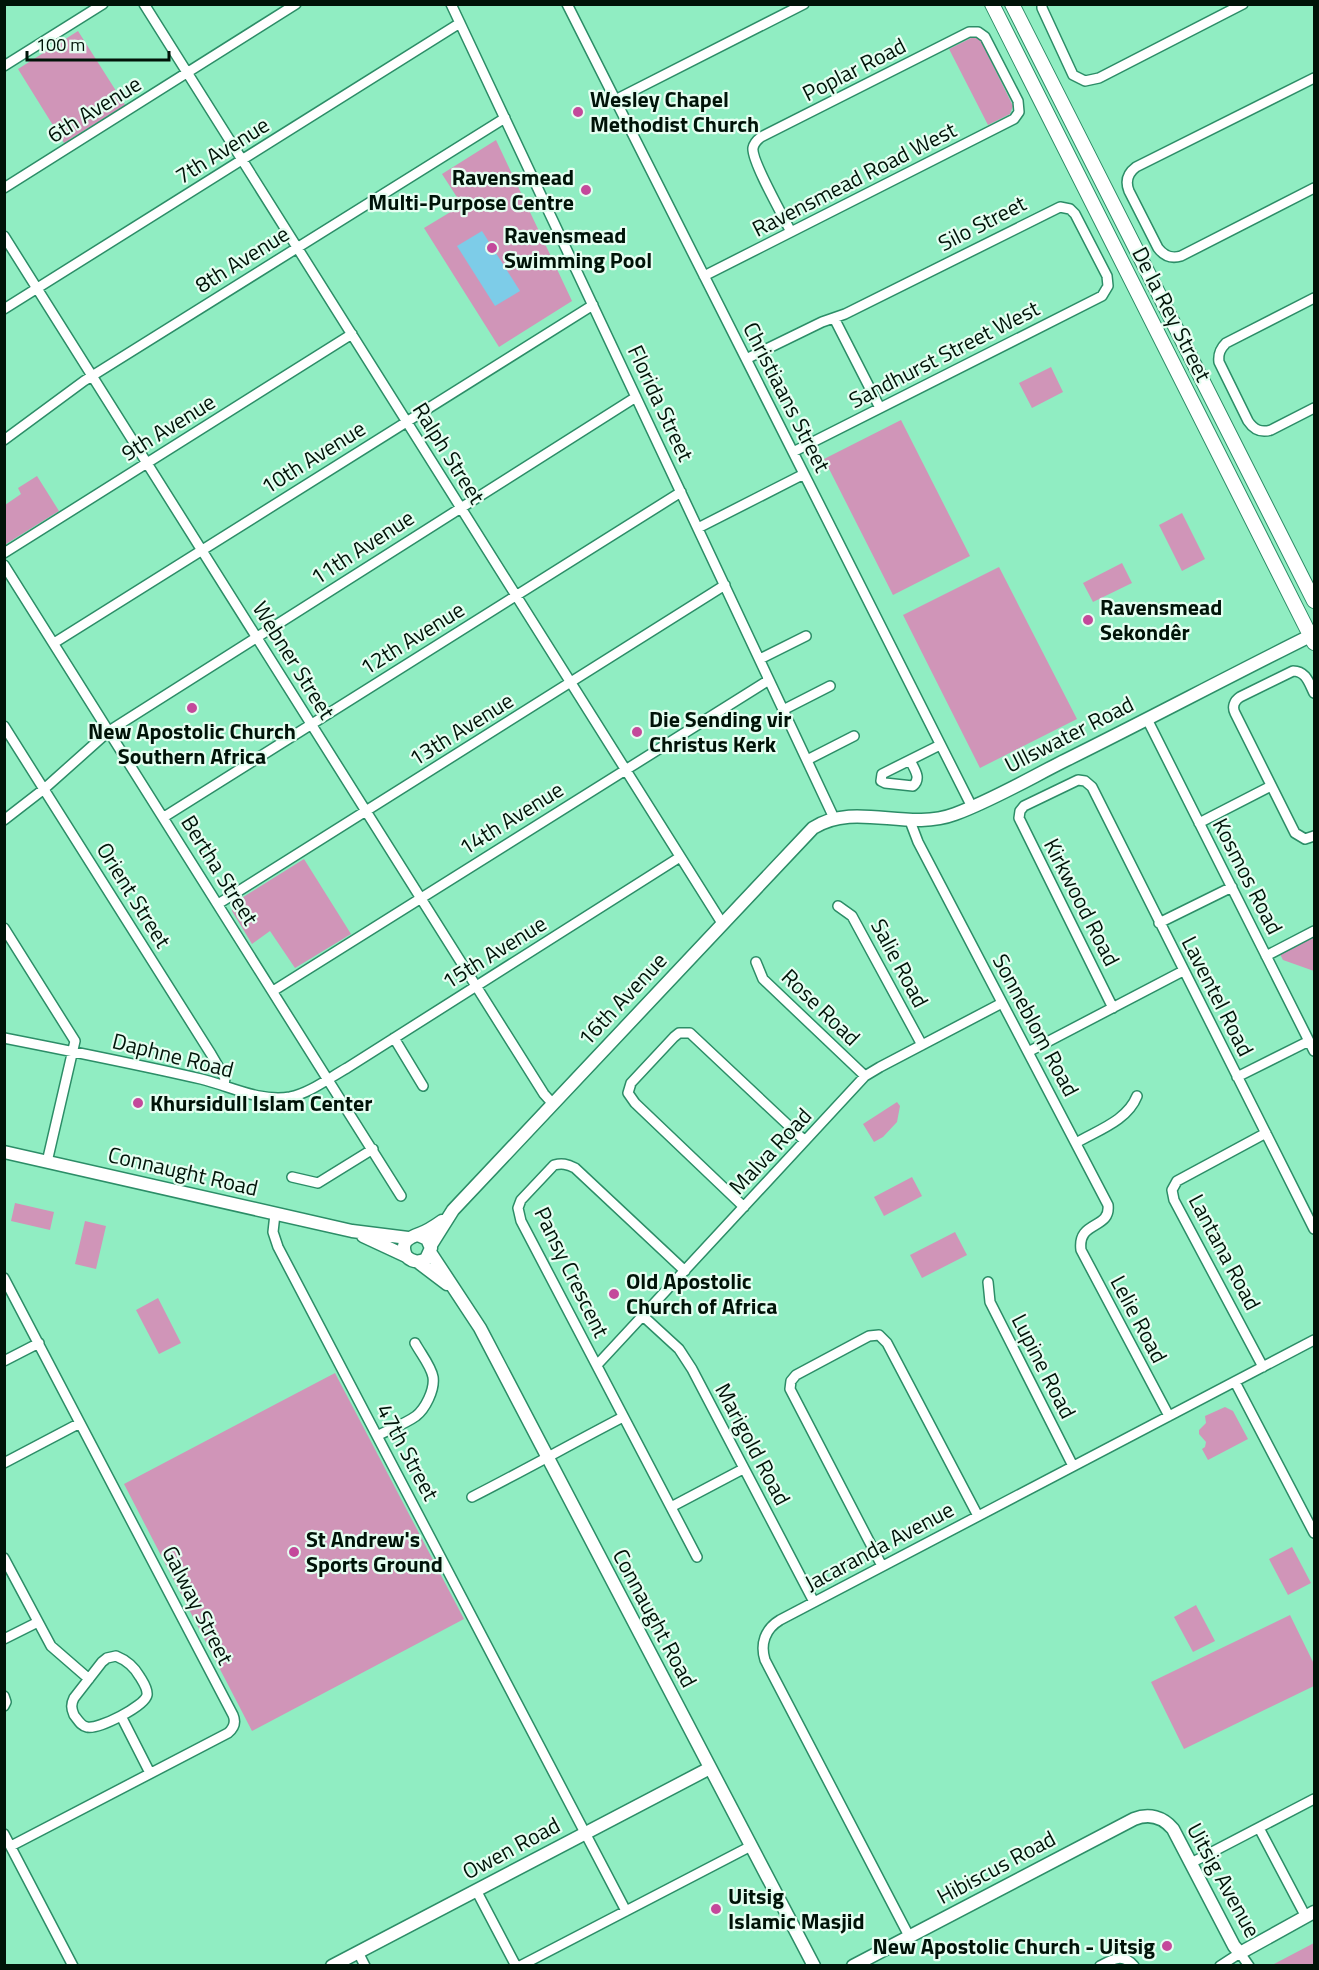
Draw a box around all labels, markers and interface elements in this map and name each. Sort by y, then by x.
scale bar [27,24,170,62]
street label: Poplar Road [796,28,912,110]
text: 100 m [36,31,85,58]
street label: 6th Avenue [40,67,148,151]
place label: Wesley Chapel Methodist Church [590,82,759,141]
marker: Wesley Chapel Methodist Church [571,105,585,119]
street label: 7th Avenue [168,108,276,192]
street label: Ravensmead Road West [746,113,962,245]
place label: Ravensmead Multi-Purpose Centre [368,160,574,219]
marker: Ravensmead Multi-Purpose Centre [579,183,593,197]
street label: Silo Street [932,186,1032,260]
street label: 8th Avenue [188,217,296,301]
place label: Ravensmead Swimming Pool [504,218,652,277]
marker: Ravensmead Swimming Pool [485,241,499,255]
street label: De la Rey Street [1123,241,1221,388]
street label: Sandhurst Street West [843,291,1046,417]
street label: Christiaans Street [734,316,840,478]
street label: Florida Street [619,339,703,467]
street label: 9th Avenue [114,385,222,469]
street label: Ralph Street [404,395,494,511]
street label: 10th Avenue [254,411,372,503]
street label: 11th Avenue [303,501,421,593]
place label: Ravensmead Sekondêr [1100,590,1222,649]
street label: 12th Avenue [353,592,471,684]
street label: Webner Street [244,594,344,726]
marker: Ravensmead Sekondêr [1081,613,1095,627]
street label: 13th Avenue [402,683,520,775]
street label: Ullswater Road [998,687,1140,781]
marker: New Apostolic Church Southern Africa [185,701,199,715]
place label: Die Sending vir Christus Kerk [649,702,791,761]
place label: New Apostolic Church Southern Africa [88,714,296,773]
marker: Die Sending vir Christus Kerk [630,725,644,739]
street label: 14th Avenue [452,772,570,864]
street label: Bertha Street [173,808,268,932]
street label: Kosmos Road [1204,812,1292,940]
street label: Kirkwood Road [1035,832,1129,972]
street label: Orient Street [88,835,180,955]
street label: 15th Avenue [435,906,553,998]
street label: Salie Road [862,912,938,1014]
street label: Laventel Road [1173,930,1263,1062]
street label: 16th Avenue [569,944,675,1054]
street label: Sonneblom Road [984,948,1088,1102]
street label: Rose Road [774,960,868,1054]
street label: Daphne Road [109,1024,237,1086]
place label: Khursidull Islam Center [150,1086,372,1120]
marker: Khursidull Islam Center [131,1096,145,1110]
street label: Malva Road [721,1100,819,1202]
street label: Connaught Road [105,1137,261,1205]
street label: Lantana Road [1180,1188,1270,1316]
street label: Pansy Crescent [526,1201,619,1343]
place label: Old Apostolic Church of Africa [626,1264,778,1323]
street label: Lelie Road [1102,1269,1176,1369]
marker: Old Apostolic Church of Africa [607,1287,621,1301]
street label: Lupine Road [1003,1308,1085,1424]
street label: Marigold Road [707,1377,799,1511]
street label: 47th Street [368,1397,448,1507]
street label: Jacaranda Avenue [798,1492,960,1600]
place label: St Andrew's Sports Ground [306,1522,443,1581]
street label: Galway Street [153,1540,243,1671]
street label: Connaught Road [604,1542,706,1694]
marker: St Andrew's Sports Ground [287,1545,301,1559]
street label: Owen Road [456,1808,566,1888]
street label: Uitsig Avenue [1178,1816,1270,1944]
street label: Hibiscus Road [931,1821,1061,1913]
place label: Uitsig Islamic Masjid [728,1879,865,1938]
marker: Uitsig Islamic Masjid [709,1902,723,1916]
place label: New Apostolic Church - Uitsig [873,1929,1155,1963]
marker: New Apostolic Church - Uitsig [1160,1939,1174,1953]

